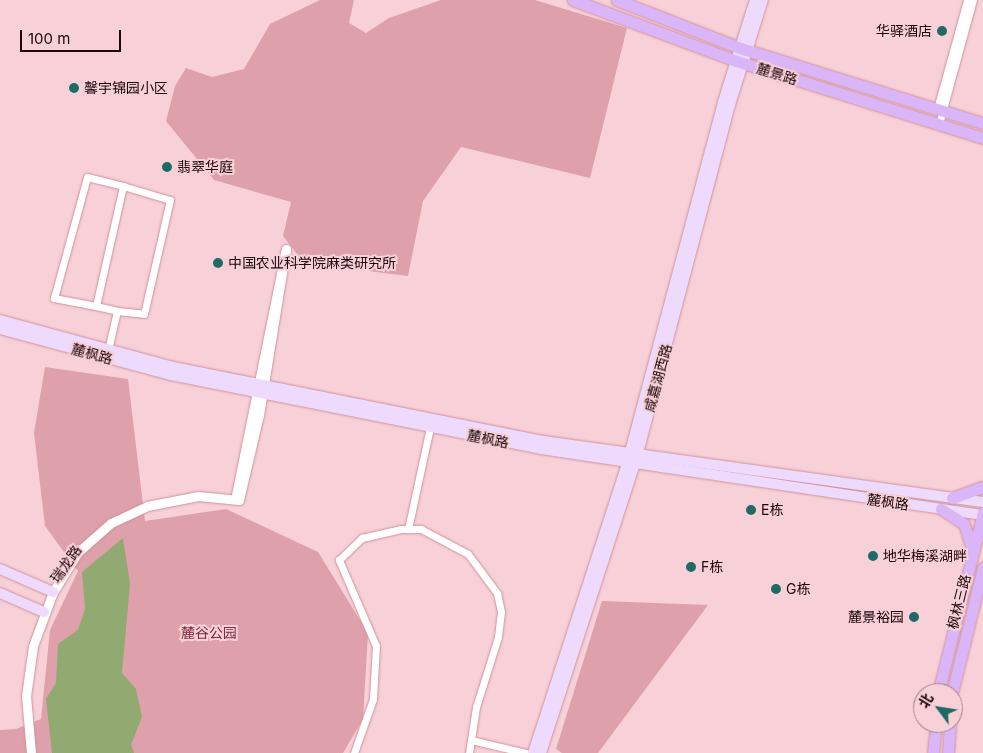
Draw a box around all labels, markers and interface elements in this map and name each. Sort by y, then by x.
scale bar [22,20,124,52]
place label: 华驿酒店 [876,23,932,39]
marker: 华驿酒店 [936,25,948,37]
text: 100 m [28,29,70,48]
street label: 麓景路 [754,60,800,88]
place label: 馨宇锦园小区 [84,80,168,96]
marker: 馨宇锦园小区 [68,82,80,94]
place label: 翡翠华庭 [177,159,233,175]
marker: 翡翠华庭 [161,161,173,173]
place label: 中国农业科学院麻类研究所 [228,255,396,271]
marker: 中国农业科学院麻类研究所 [212,257,224,269]
street label: 麓枫路 [70,340,114,368]
street label: 咸嘉湖西路 [641,342,675,414]
street label: 麓枫路 [466,427,510,451]
street label: 麓枫路 [866,491,910,513]
place label: E栋 [761,502,783,518]
marker: E栋 [745,504,757,516]
street label: 瑞龙路 [47,542,85,586]
place label: 地华梅溪湖畔 [883,548,967,564]
marker: 地华梅溪湖畔 [867,550,879,562]
place label: F栋 [701,559,723,575]
marker: F栋 [685,561,697,573]
street label: 枫林三路 [944,573,974,631]
place label: G栋 [786,581,810,597]
marker: G栋 [770,583,782,595]
place label: 麓景裕园 [848,609,904,625]
marker: 麓景裕园 [908,611,920,623]
park label: 麓谷公园 [181,625,237,641]
north arrow [913,683,963,733]
text: 北 [915,690,936,711]

